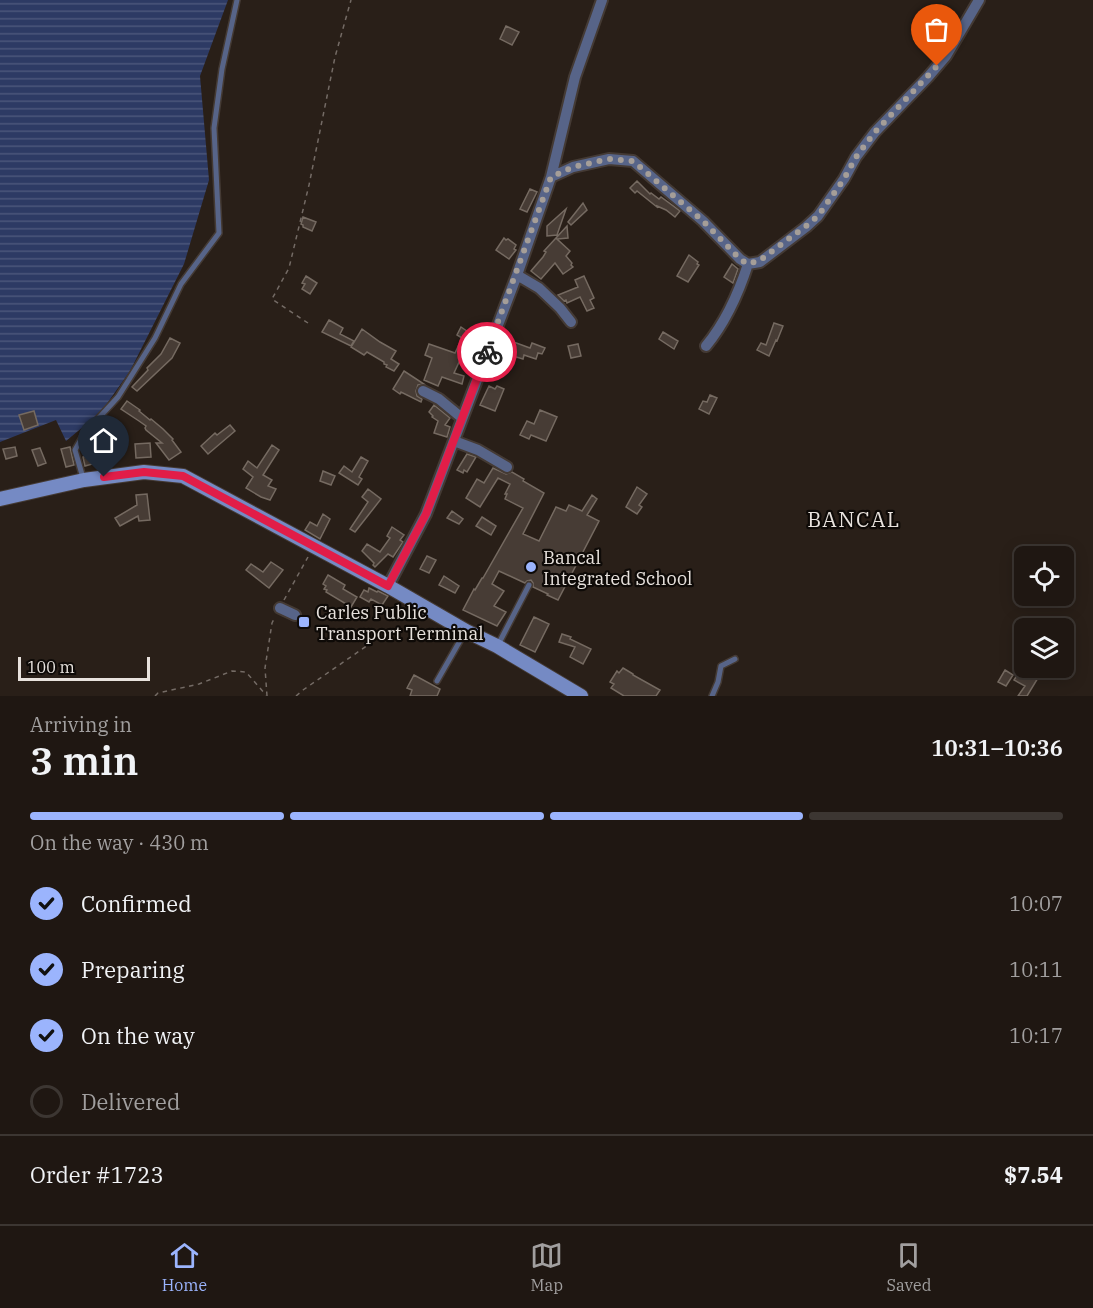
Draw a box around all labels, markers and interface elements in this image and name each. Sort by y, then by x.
pin [911,4,962,66]
icon: bag [920,13,953,46]
courier [457,322,517,382]
icon: bike [471,336,504,369]
pin [78,415,129,477]
icon: home [87,424,120,457]
district label: BANCAL [807,505,901,533]
place label: Bancal Integrated School [543,546,692,590]
map controls [1014,546,1074,678]
button: locate [1014,546,1074,606]
marker: Bancal Integrated School [524,560,538,574]
place label: Carles Public Transport Terminal [316,601,484,645]
marker: Carles Public Transport Terminal [297,615,311,629]
button: layers [1014,618,1074,678]
scale bar [18,654,150,682]
text: 100 m [27,657,75,677]
text: Arriving in [30,711,132,738]
text: 10:31–10:36 [931,733,1063,762]
text: 3 min [30,735,138,786]
text: On the way · 430 m [30,829,209,856]
icon: check [30,887,63,920]
text: Confirmed [81,889,192,918]
text: 10:07 [1009,890,1063,917]
icon: check [30,953,63,986]
text: Preparing [81,955,185,984]
text: 10:11 [1009,956,1063,983]
icon: check [30,1019,63,1052]
text: On the way [81,1021,195,1050]
text: 10:17 [1009,1022,1063,1049]
text: Delivered [81,1087,180,1116]
text: Order #1723 [30,1160,164,1189]
text: $7.54 [1004,1160,1063,1189]
tab: Home [162,1239,207,1295]
tab: Map [530,1239,563,1295]
tab: Saved [887,1239,931,1295]

